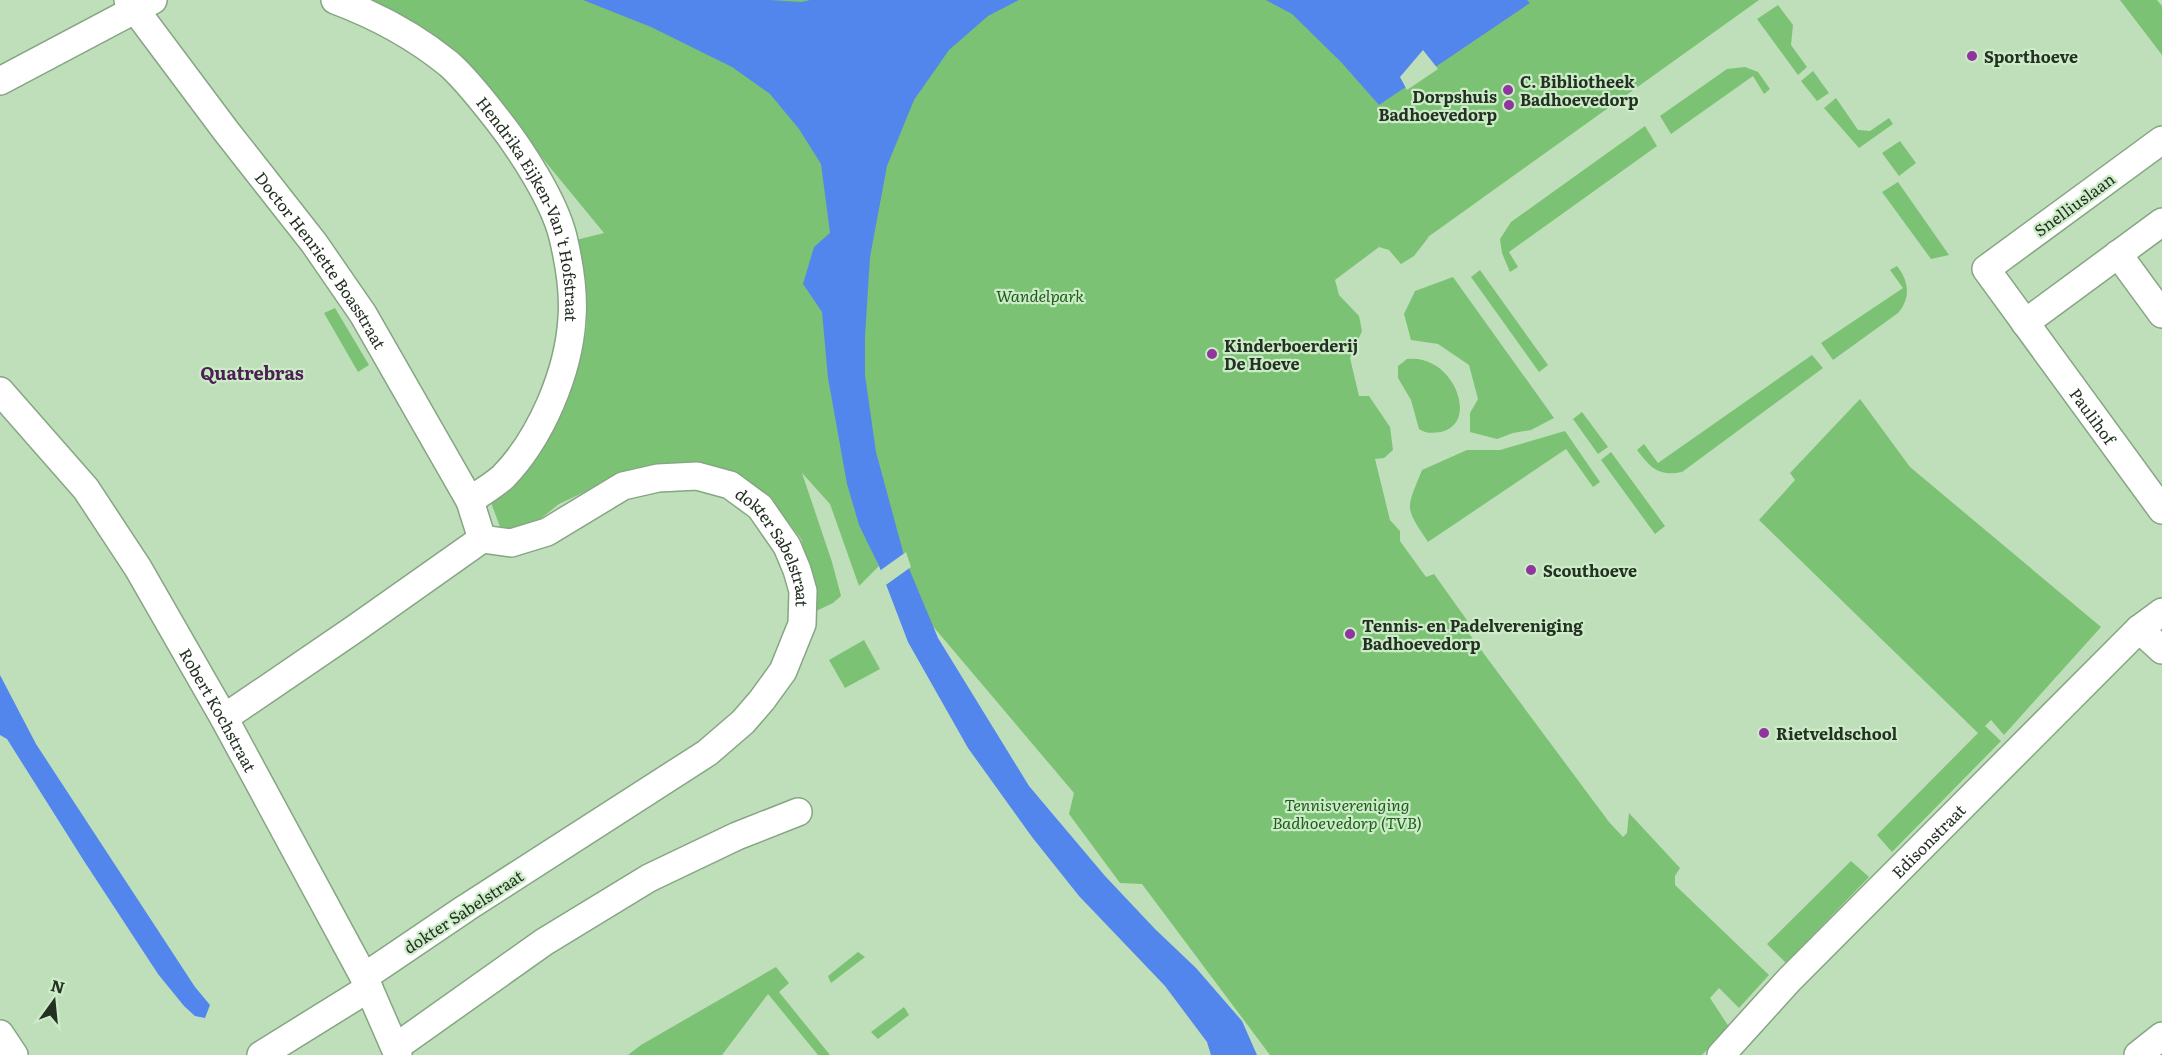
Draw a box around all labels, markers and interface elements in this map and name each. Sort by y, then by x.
place label: Sporthoeve [1984,44,2078,68]
marker: Sporthoeve [1965,49,1979,63]
place label: C. Bibliotheek Badhoevedorp [1520,69,1639,111]
marker: C. Bibliotheek Badhoevedorp [1501,83,1515,97]
place label: Dorpshuis Badhoevedorp [1378,84,1497,126]
street label: Hendrika Eijken-Van 't Hofstraat [471,91,584,323]
marker: Dorpshuis Badhoevedorp [1502,98,1516,112]
street label: Doctor Henriette Boasstraat [250,166,393,354]
street label: Snelliuslaan [2029,166,2120,242]
park label: Wandelpark [996,283,1084,307]
place label: Kinderboerderij De Hoeve [1224,333,1358,375]
marker: Kinderboerderij De Hoeve [1205,347,1219,361]
district label: Quatrebras [200,359,304,386]
street label: Paulihof [2064,383,2123,451]
street label: dokter Sabelstraat [731,481,815,608]
place label: Scouthoeve [1543,558,1637,582]
marker: Scouthoeve [1524,563,1538,577]
place label: Tennis- en Padelvereniging Badhoevedorp [1362,613,1583,655]
marker: Tennis- en Padelvereniging Badhoevedorp [1343,627,1357,641]
street label: Robert Kochstraat [174,643,263,776]
place label: Rietveldschool [1776,721,1898,745]
marker: Rietveldschool [1757,726,1771,740]
park label: Tennisvereniging Badhoevedorp (TVB) [1272,792,1422,834]
street label: Edisonstraat [1885,798,1971,883]
street label: dokter Sabelstraat [398,863,528,959]
north arrow [24,971,84,1031]
text: N [49,972,68,999]

